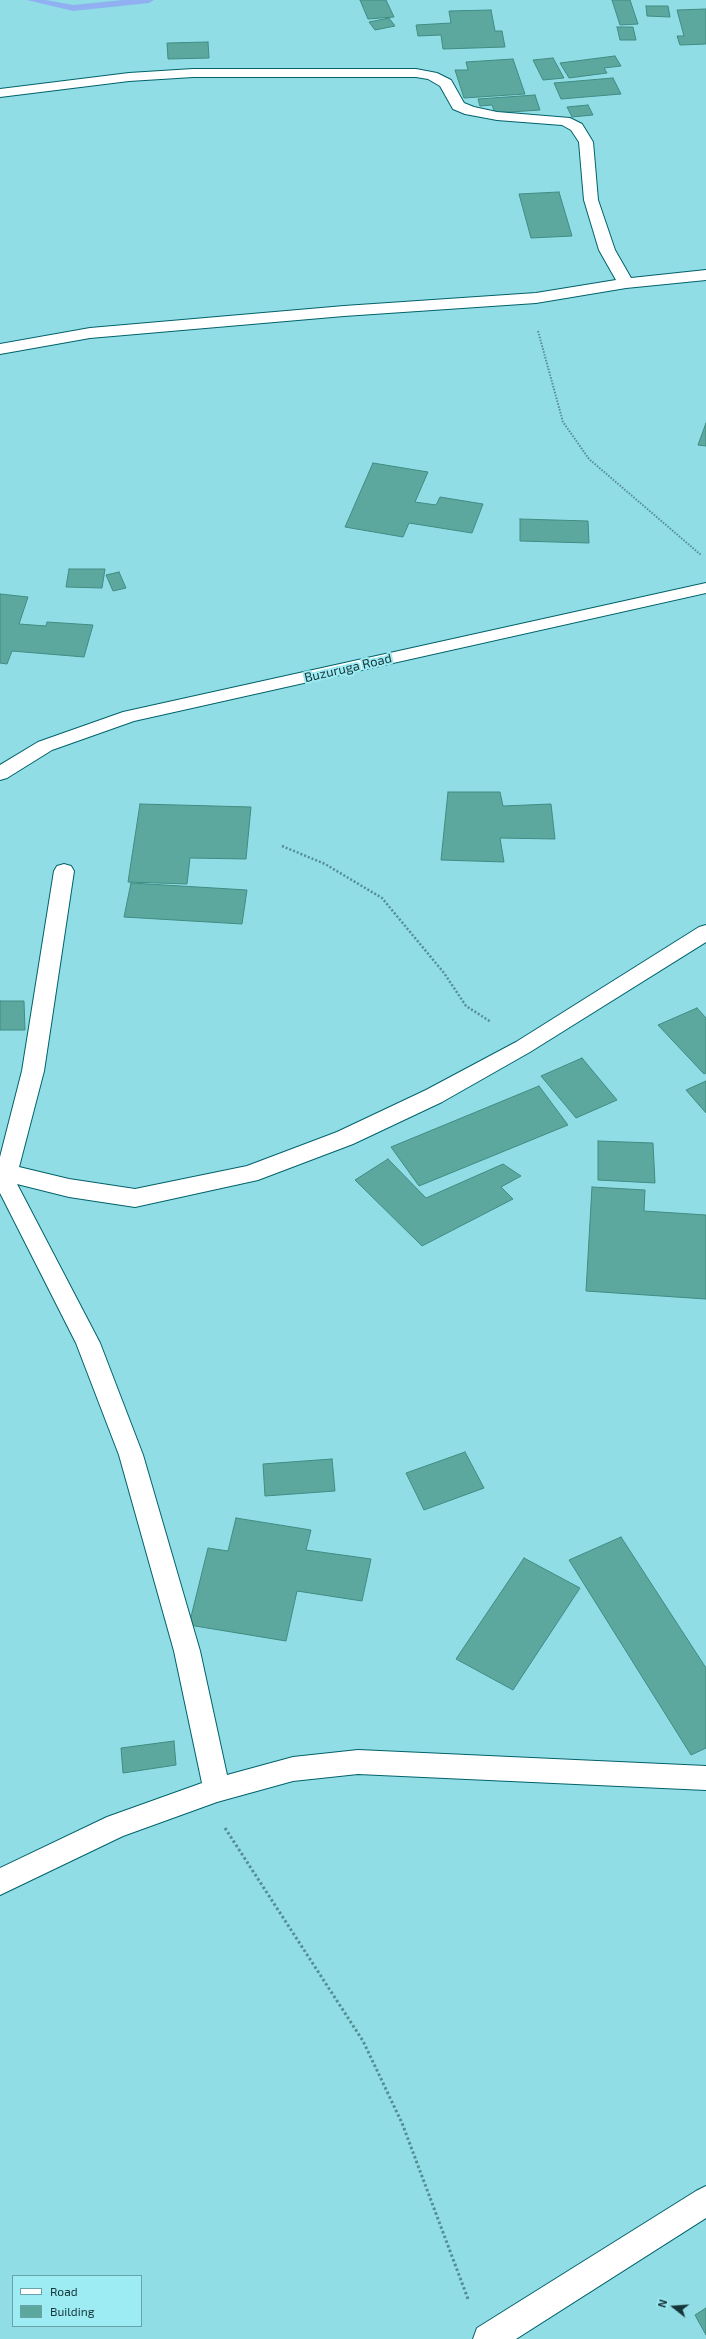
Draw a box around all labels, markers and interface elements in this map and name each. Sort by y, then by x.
street label: Buzuruga Road [303,650,393,686]
legend [12,2275,142,2327]
text: Road [50,2284,78,2298]
north arrow [654,2287,694,2327]
text: N [655,2298,669,2309]
text: Building [50,2304,94,2318]

